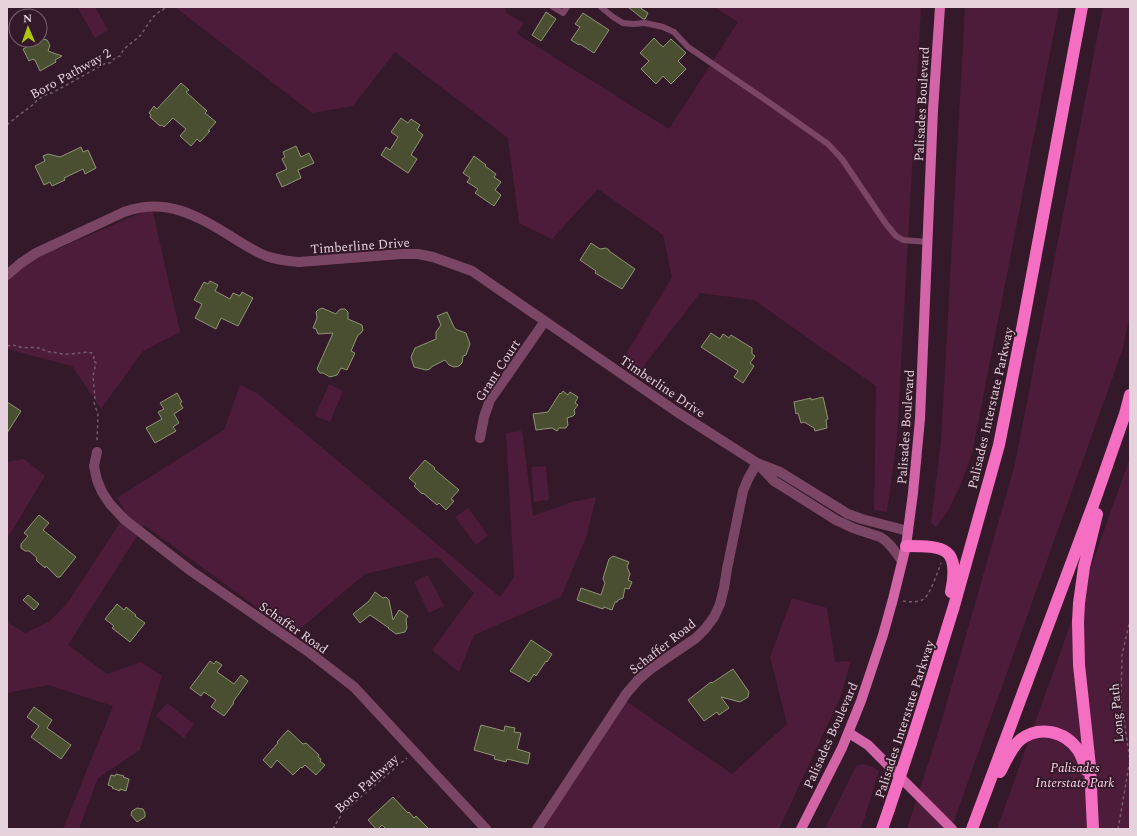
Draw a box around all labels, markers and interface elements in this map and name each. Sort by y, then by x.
north arrow [8,8,48,48]
text: N [23,10,32,27]
street label: Boro Pathway 2 [26,43,115,104]
street label: Palisades Boulevard [909,46,935,162]
street label: Timberline Drive [310,233,410,259]
street label: Palisades Interstate Parkway [963,325,1019,491]
street label: Grant Court [470,335,526,406]
street label: Timberline Drive [616,351,709,423]
street label: Palisades Boulevard [892,369,920,485]
street label: Schaffer Road [255,597,332,659]
street label: Schaffer Road [625,614,700,679]
street label: Palisades Interstate Parkway [870,637,940,801]
street label: Palisades Boulevard [798,679,863,792]
street label: Long Path [1104,682,1130,743]
street label: Boro Pathway [330,749,404,818]
park label: Palisades Interstate Park [1036,758,1114,793]

